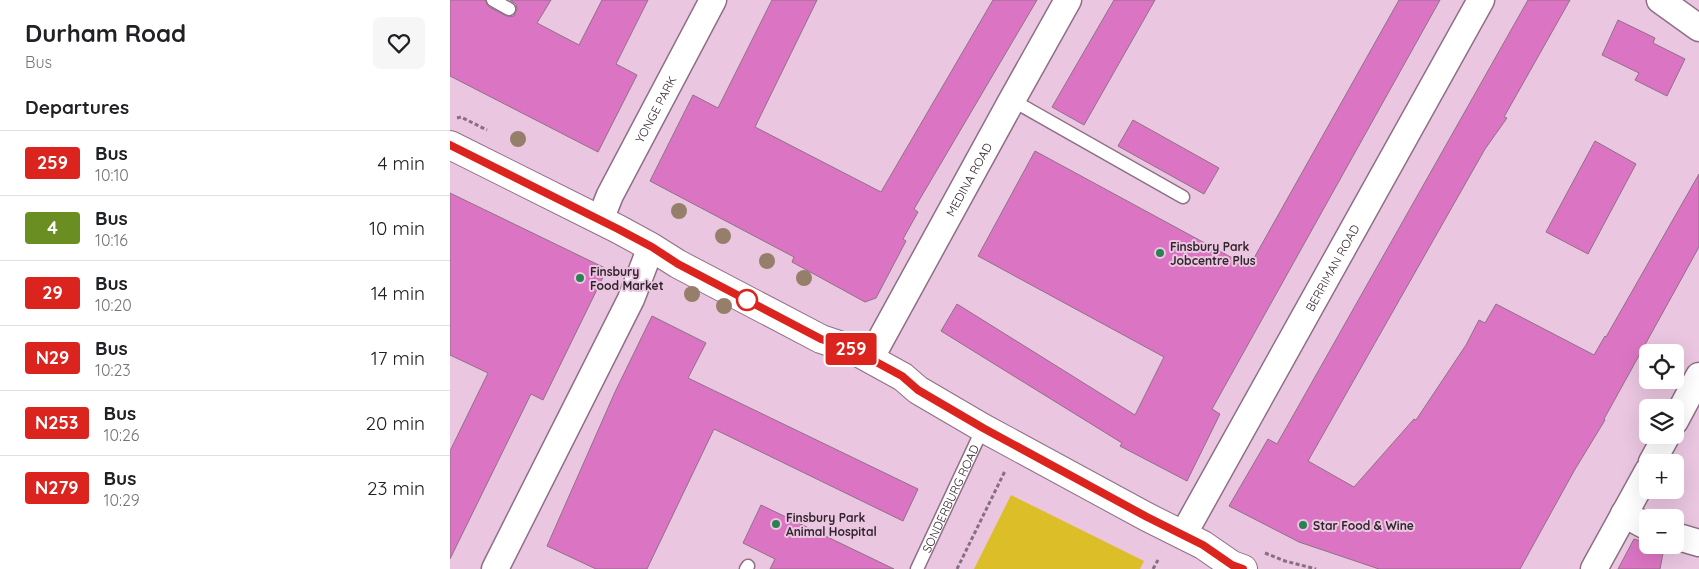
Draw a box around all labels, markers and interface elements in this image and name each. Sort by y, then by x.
button: heart [373,17,425,69]
text: Durham Road [25,18,186,48]
text: Bus [25,52,52,72]
street label: YONGE PARK [632,73,679,145]
text: Departures [25,95,129,119]
street label: MEDINA ROAD [942,140,995,219]
text: Bus [95,141,128,165]
text: 259 [37,151,68,174]
text: 4 min [377,151,425,175]
text: 10:10 [95,165,129,185]
text: Bus [95,206,128,230]
text: 4 [47,216,58,239]
text: 10 min [369,216,425,240]
street label: BERRIMAN ROAD [1302,221,1362,314]
text: 10:16 [95,230,128,250]
place label: Finsbury Park Jobcentre Plus [1170,239,1256,268]
marker: Finsbury Park Jobcentre Plus [1154,247,1166,259]
place label: Finsbury Food Market [590,264,664,293]
text: Bus [95,271,128,295]
marker: Finsbury Food Market [574,272,586,284]
text: 29 [42,281,63,304]
text: 14 min [371,281,425,305]
unlabelled marker [736,289,758,311]
text: 10:20 [95,295,132,315]
line badge: 259 [822,333,880,365]
text: Bus [95,336,128,360]
text: 259 [836,337,866,360]
map controls [1639,344,1684,554]
button: locate [1639,344,1684,389]
text: N29 [36,346,69,369]
text: 17 min [371,346,425,370]
text: 10:23 [95,360,131,380]
button: layers [1639,399,1684,444]
text: Bus [104,401,136,425]
text: N253 [35,411,79,434]
text: 20 min [366,411,425,435]
text: 10:26 [104,425,139,445]
street label: SONDERBURG ROAD [918,442,982,555]
button: + [1639,454,1684,499]
text: Bus [104,466,136,490]
text: N279 [35,476,79,499]
text: 23 min [367,476,425,500]
text: 10:29 [104,490,140,510]
button: − [1639,509,1684,554]
place label: Finsbury Park Animal Hospital [786,510,877,539]
marker: Finsbury Park Animal Hospital [770,518,782,530]
place label: Star Food & Wine [1313,518,1414,533]
marker: Star Food & Wine [1297,519,1309,531]

